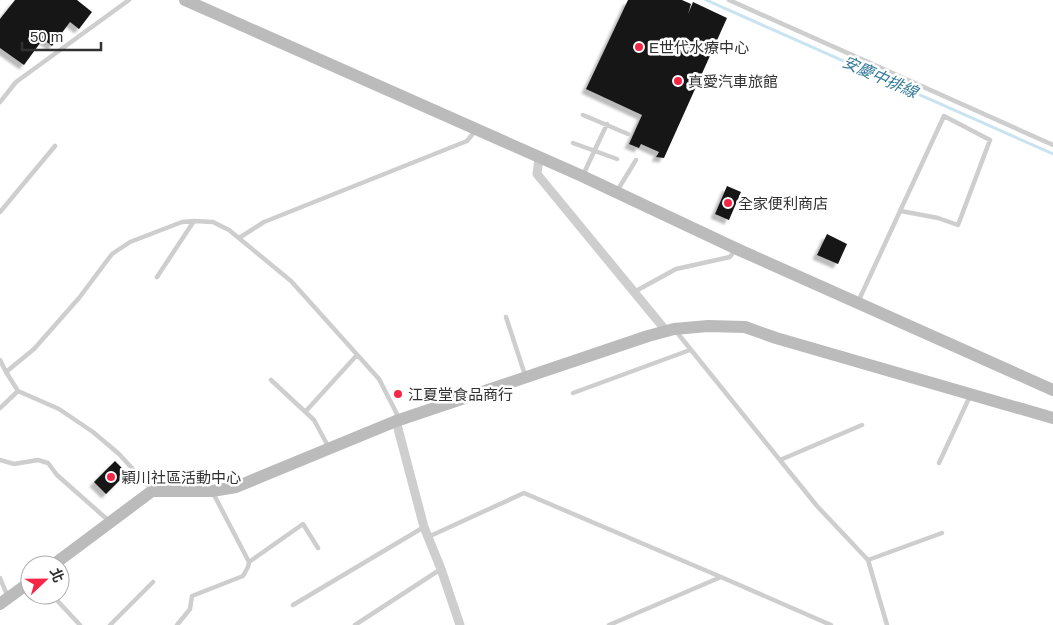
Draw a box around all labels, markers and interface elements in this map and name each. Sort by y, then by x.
scale bar [22,20,101,52]
text: 50 m [30,28,63,45]
place label: E世代水療中心 [649,39,749,56]
marker: E世代水療中心 [633,41,645,53]
water label: 安慶中排線 [840,53,922,102]
place label: 真愛汽車旅館 [688,73,778,90]
marker: 真愛汽車旅館 [672,75,684,87]
place label: 全家便利商店 [738,195,828,212]
marker: 全家便利商店 [722,197,734,209]
place label: 江夏堂食品商行 [408,386,513,403]
marker: 江夏堂食品商行 [392,388,404,400]
place label: 穎川社區活動中心 [121,469,241,486]
marker: 穎川社區活動中心 [105,471,117,483]
north arrow [20,555,70,605]
text: 北 [47,566,67,585]

